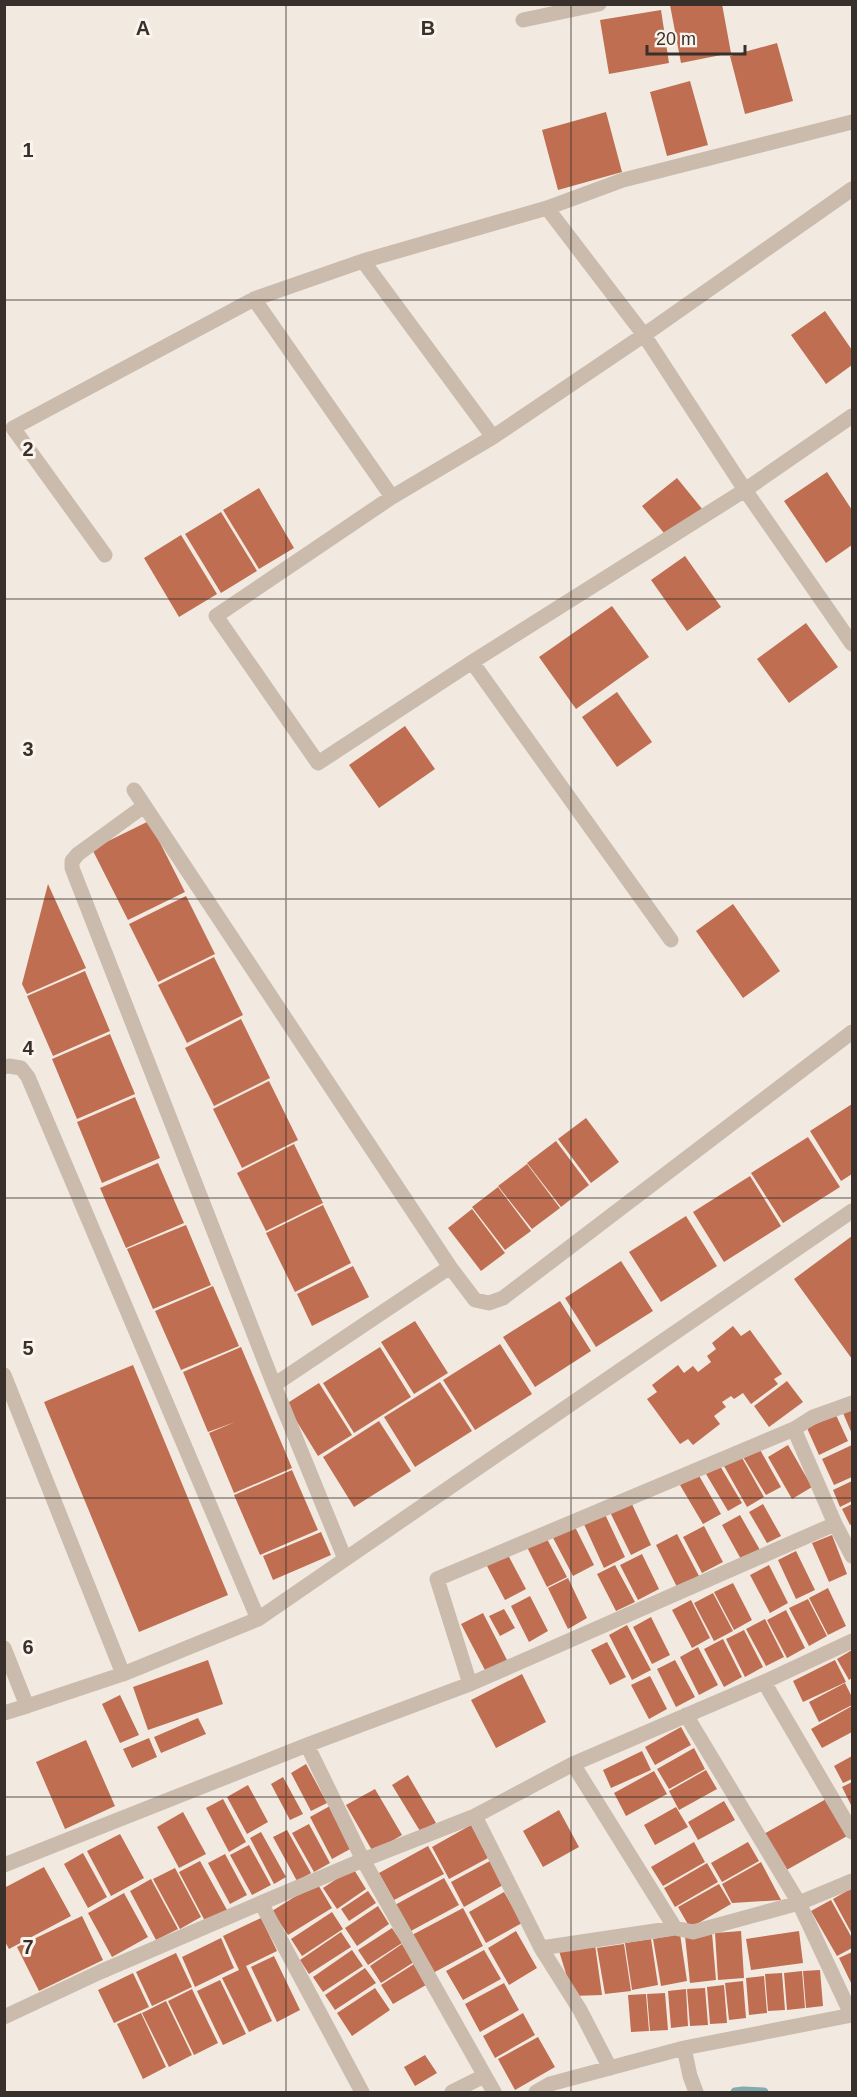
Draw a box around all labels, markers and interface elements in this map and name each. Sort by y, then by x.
text: A [136,17,150,39]
text: B [421,17,435,39]
scale bar [647,18,744,56]
text: 20 m [656,29,696,49]
text: 1 [22,139,34,161]
text: 2 [22,438,34,460]
text: 3 [22,738,34,760]
text: 4 [22,1037,34,1059]
text: 5 [22,1337,34,1359]
text: 6 [22,1636,34,1658]
text: 7 [22,1936,34,1958]

